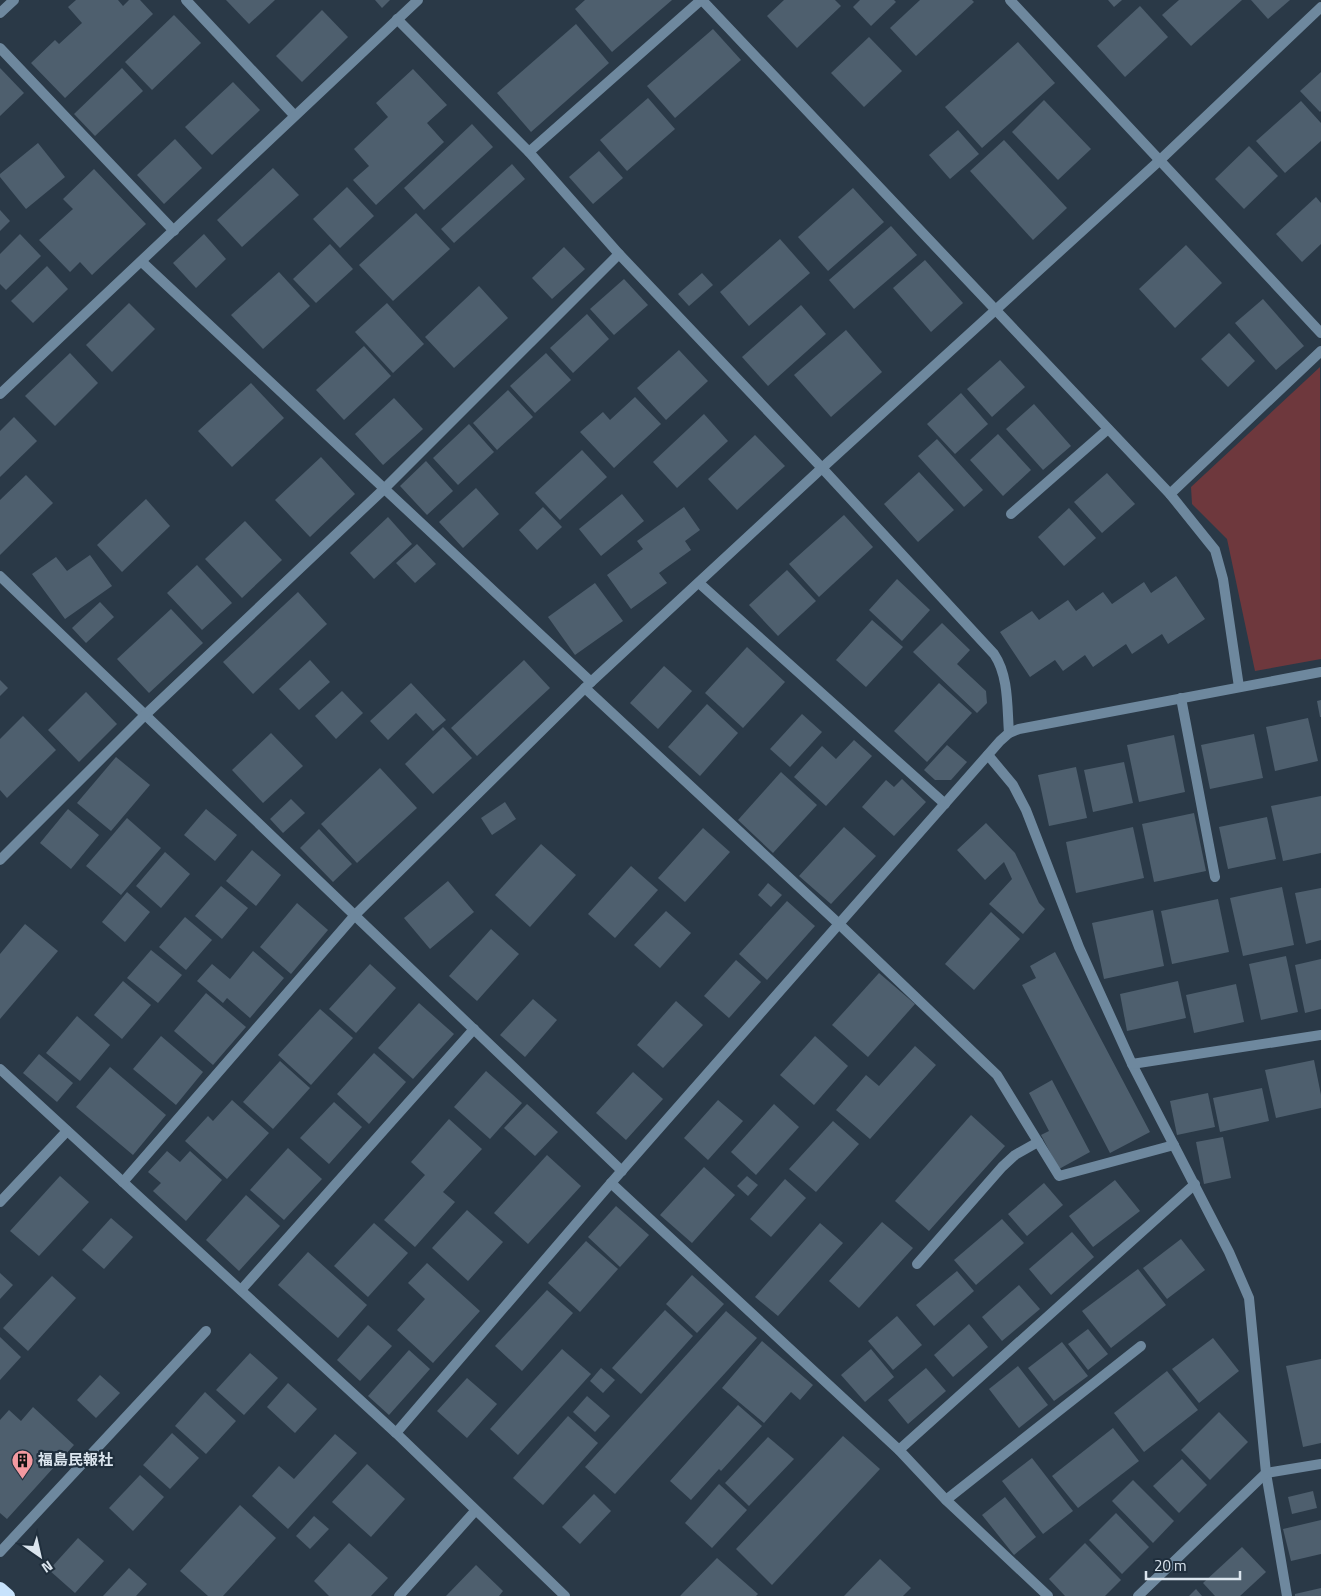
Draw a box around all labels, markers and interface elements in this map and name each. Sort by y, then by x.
building icon: 福島民報社 [10,1448,34,1479]
place label: 福島民報社 [37,1448,113,1471]
north arrow [15,1531,65,1581]
scale bar [1146,1548,1240,1580]
text: 20 m [1154,1554,1187,1577]
text: N [38,1556,57,1579]

